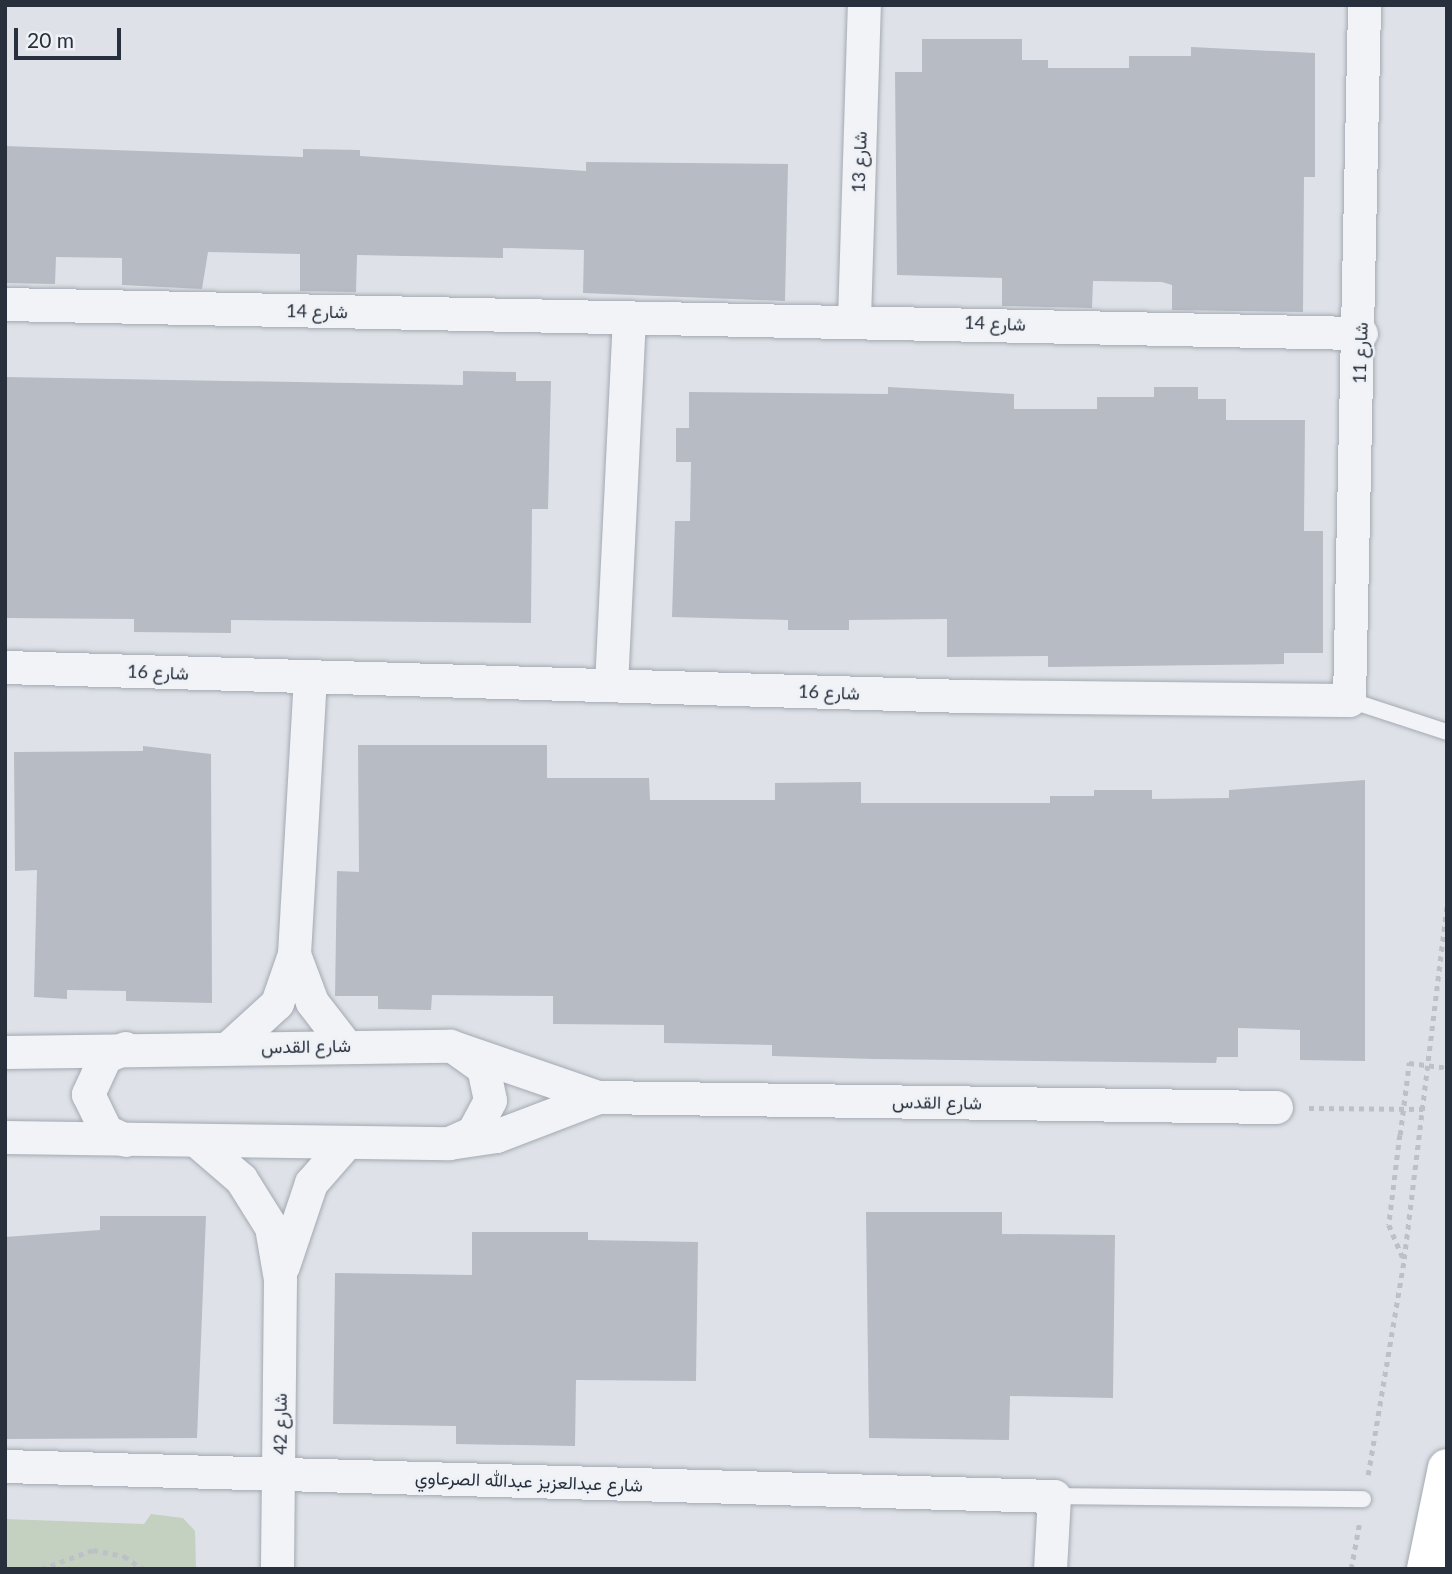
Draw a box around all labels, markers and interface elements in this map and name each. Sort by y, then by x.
scale bar [18,14,124,58]
text: 20 m [27,27,74,52]
street label: شارع 13 [847,131,871,193]
street label: شارع 14 [286,300,348,322]
street label: شارع 14 [964,311,1026,335]
street label: شارع 11 [1348,322,1372,384]
street label: شارع 16 [127,660,189,684]
street label: شارع 16 [798,680,860,704]
street label: شارع القدس [261,1034,351,1058]
street label: شارع القدس [892,1090,982,1114]
street label: شارع 42 [269,1393,291,1455]
street label: شارع عبدالعزيز عبدالله الصرعاوي [415,1466,643,1496]

